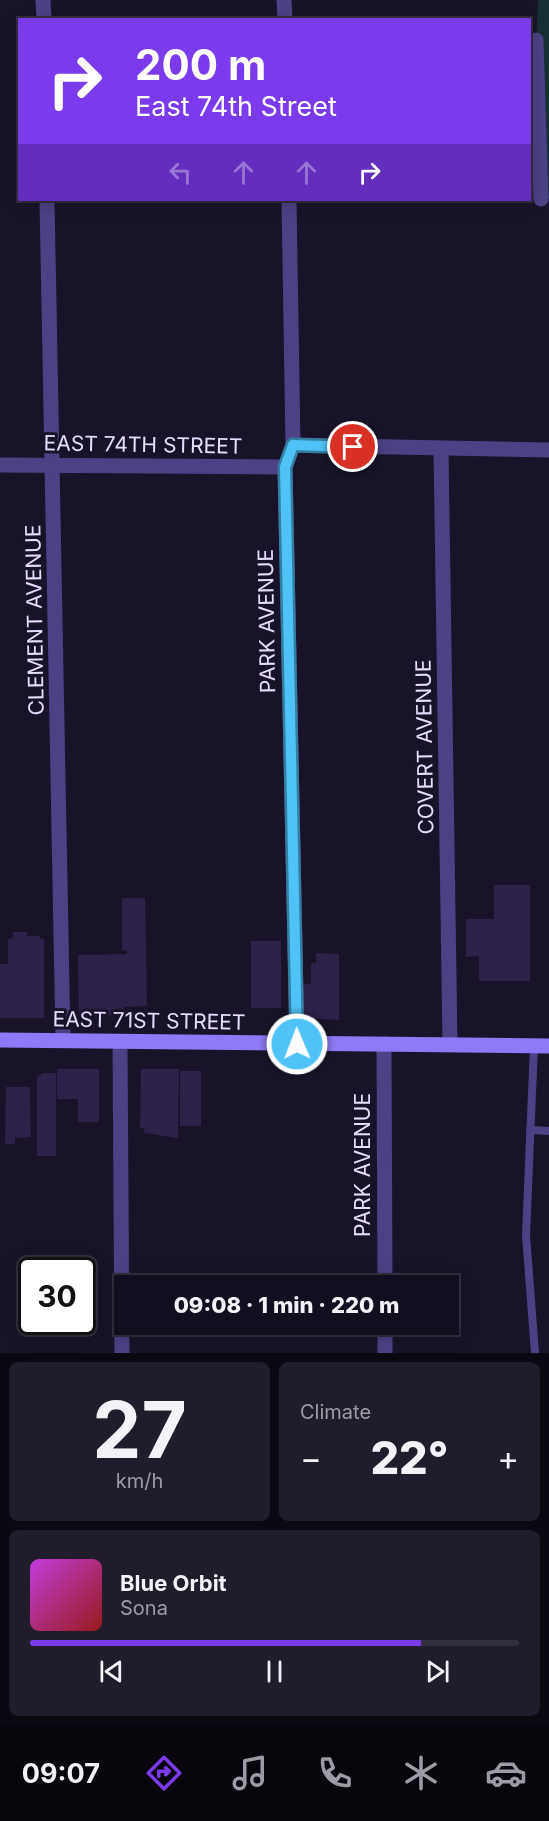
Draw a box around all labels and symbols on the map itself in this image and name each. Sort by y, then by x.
pin [327,421,378,472]
street label: EAST 74TH STREET [43,430,243,459]
street label: CLEMENT AVENUE [20,524,49,716]
street label: PARK AVENUE [253,549,280,693]
street label: COVERT AVENUE [410,659,439,835]
street label: EAST 71ST STREET [52,1006,246,1035]
position arrow [265,1012,329,1076]
street label: PARK AVENUE [350,1093,375,1237]
speed limit sign: 30 [18,1257,96,1335]

